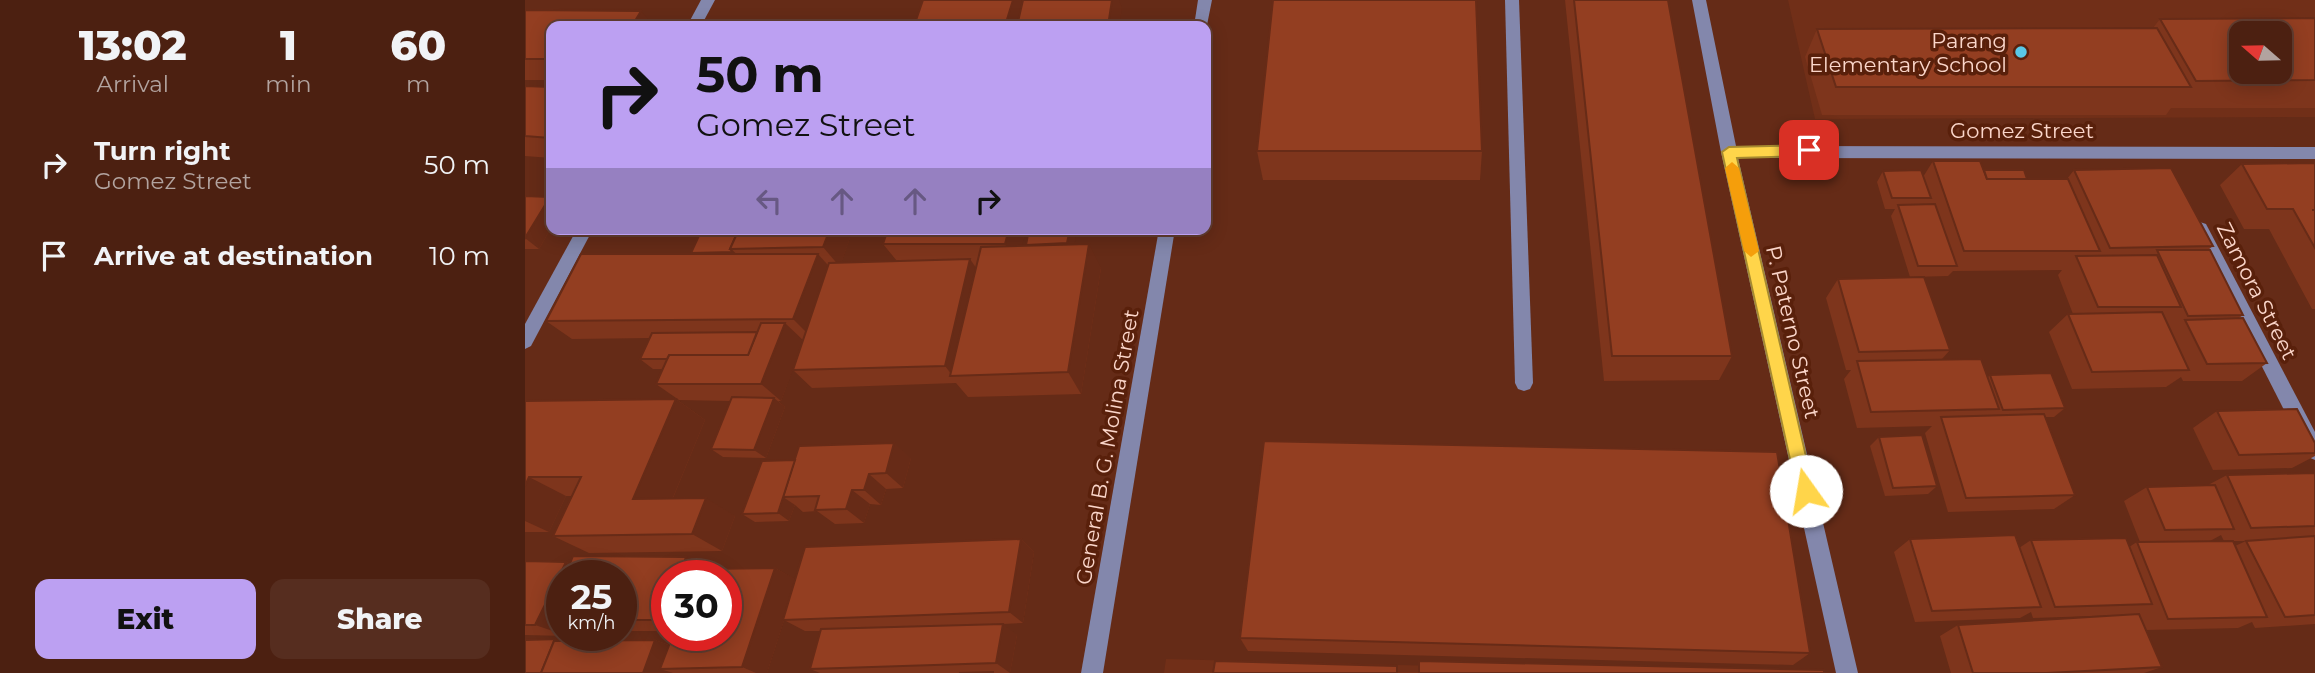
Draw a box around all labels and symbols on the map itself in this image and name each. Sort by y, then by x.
north arrow [2229,21,2293,84]
place label: Parang Elementary School [1809,28,2007,77]
marker: Parang Elementary School [2013,44,2029,60]
street label: Gomez Street [1950,118,2094,143]
pin [1779,120,1839,180]
street label: Zamora Street [2212,218,2302,364]
street label: P. Paterno Street [1761,243,1825,421]
street label: General B. G. Molina Street [1070,307,1144,587]
position arrow [1769,454,1843,528]
speed limit sign: 30 [651,560,742,651]

